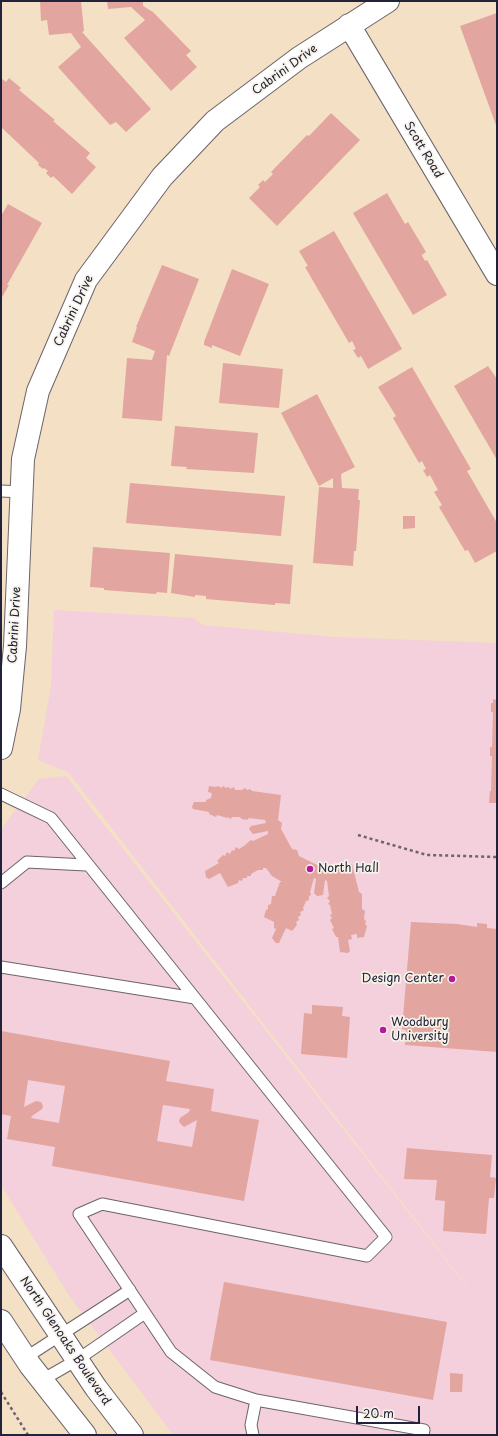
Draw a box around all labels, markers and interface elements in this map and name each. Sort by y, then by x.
street label: Cabrini Drive [250,42,320,98]
street label: Scott Road [400,119,446,181]
street label: Cabrini Drive [51,273,97,349]
street label: Cabrini Drive [6,586,24,664]
place label: North Hall [318,862,379,876]
marker: North Hall [305,864,315,874]
place label: Design Center [361,972,444,986]
marker: Design Center [447,974,457,984]
place label: Woodbury University [391,1016,449,1044]
marker: Woodbury University [378,1025,388,1035]
street label: North Glenoaks Boulevard [17,1274,113,1408]
scale bar [358,1398,422,1424]
text: 20 m [363,1404,394,1422]

